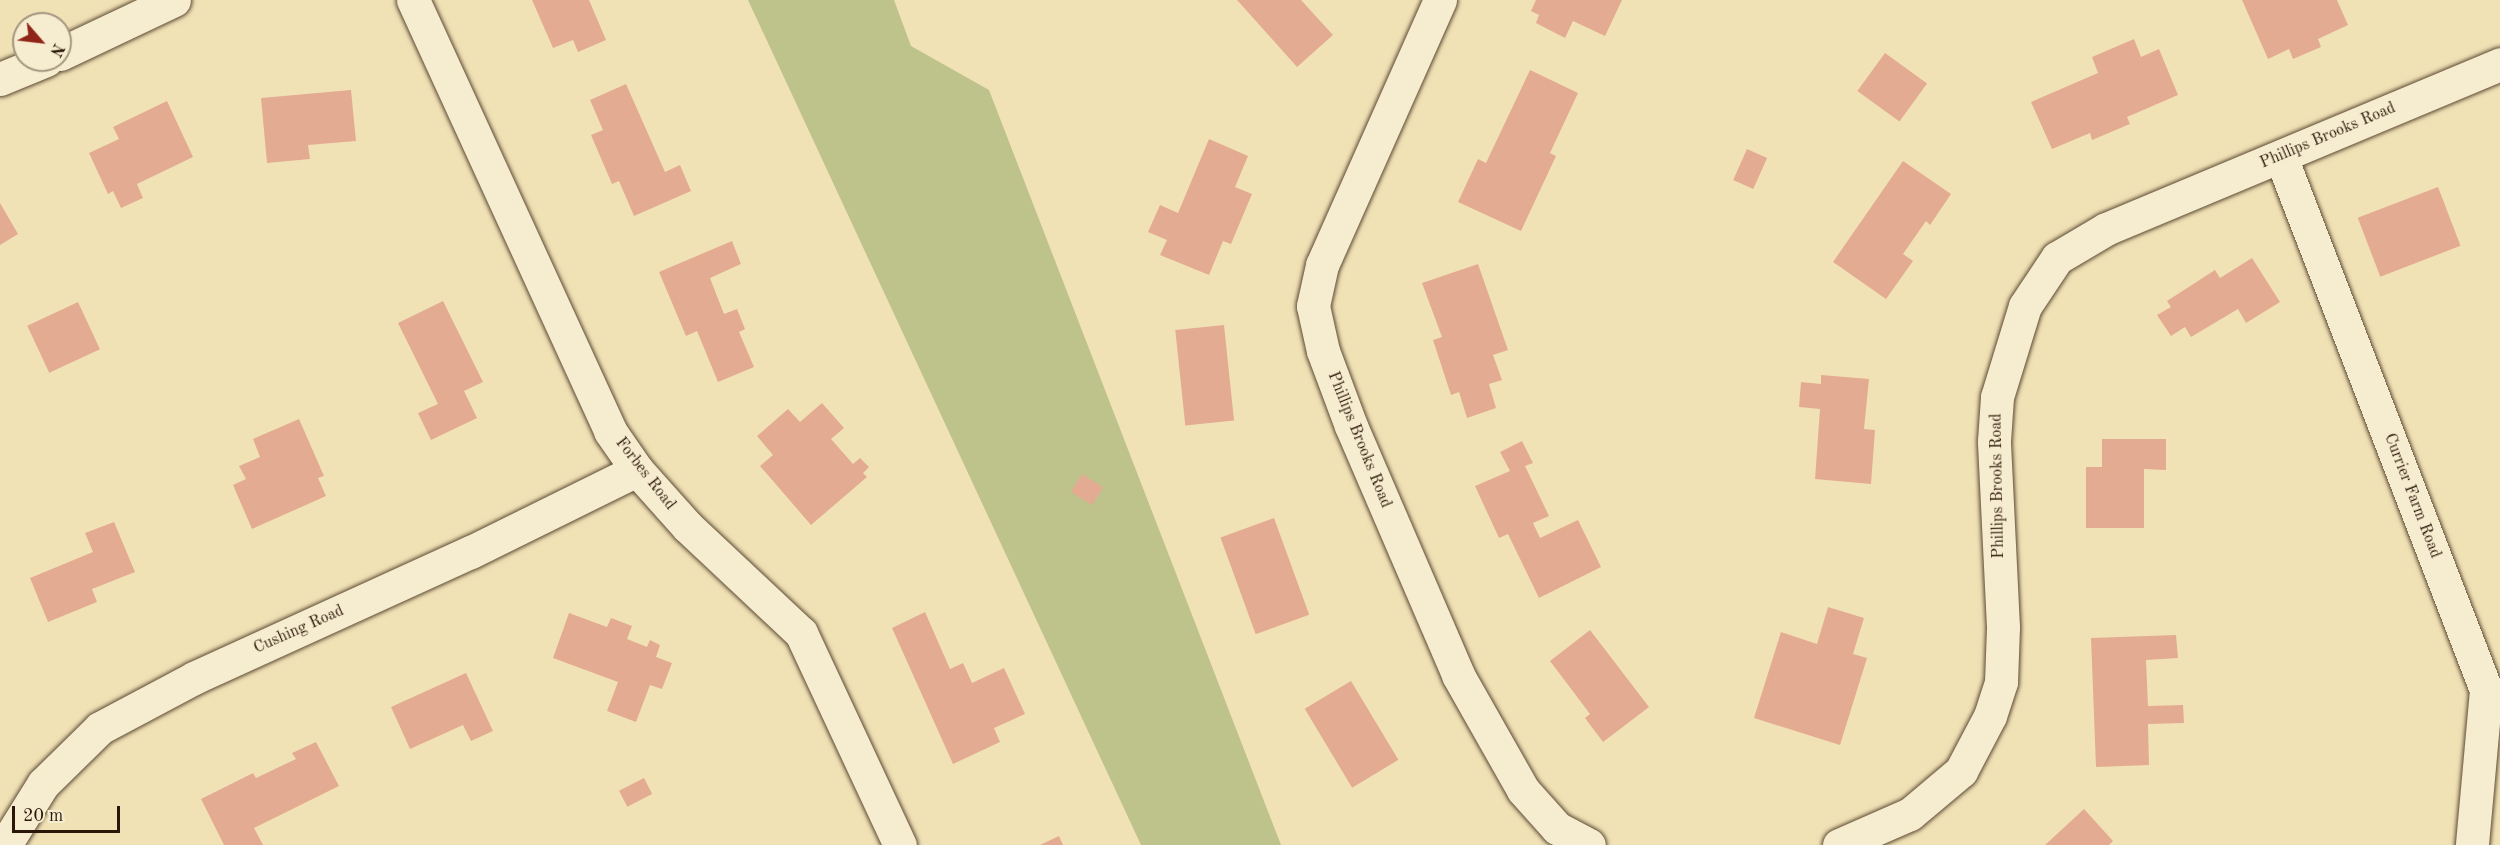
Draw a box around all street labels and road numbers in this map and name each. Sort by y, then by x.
street label: Phillips Brooks Road [2257,99,2399,173]
street label: Phillips Brooks Road [1323,369,1395,511]
street label: Phillips Brooks Road [1987,413,2009,559]
street label: Currier Farm Road [2379,431,2445,561]
street label: Forbes Road [611,434,679,514]
street label: Cushing Road [251,602,347,658]

